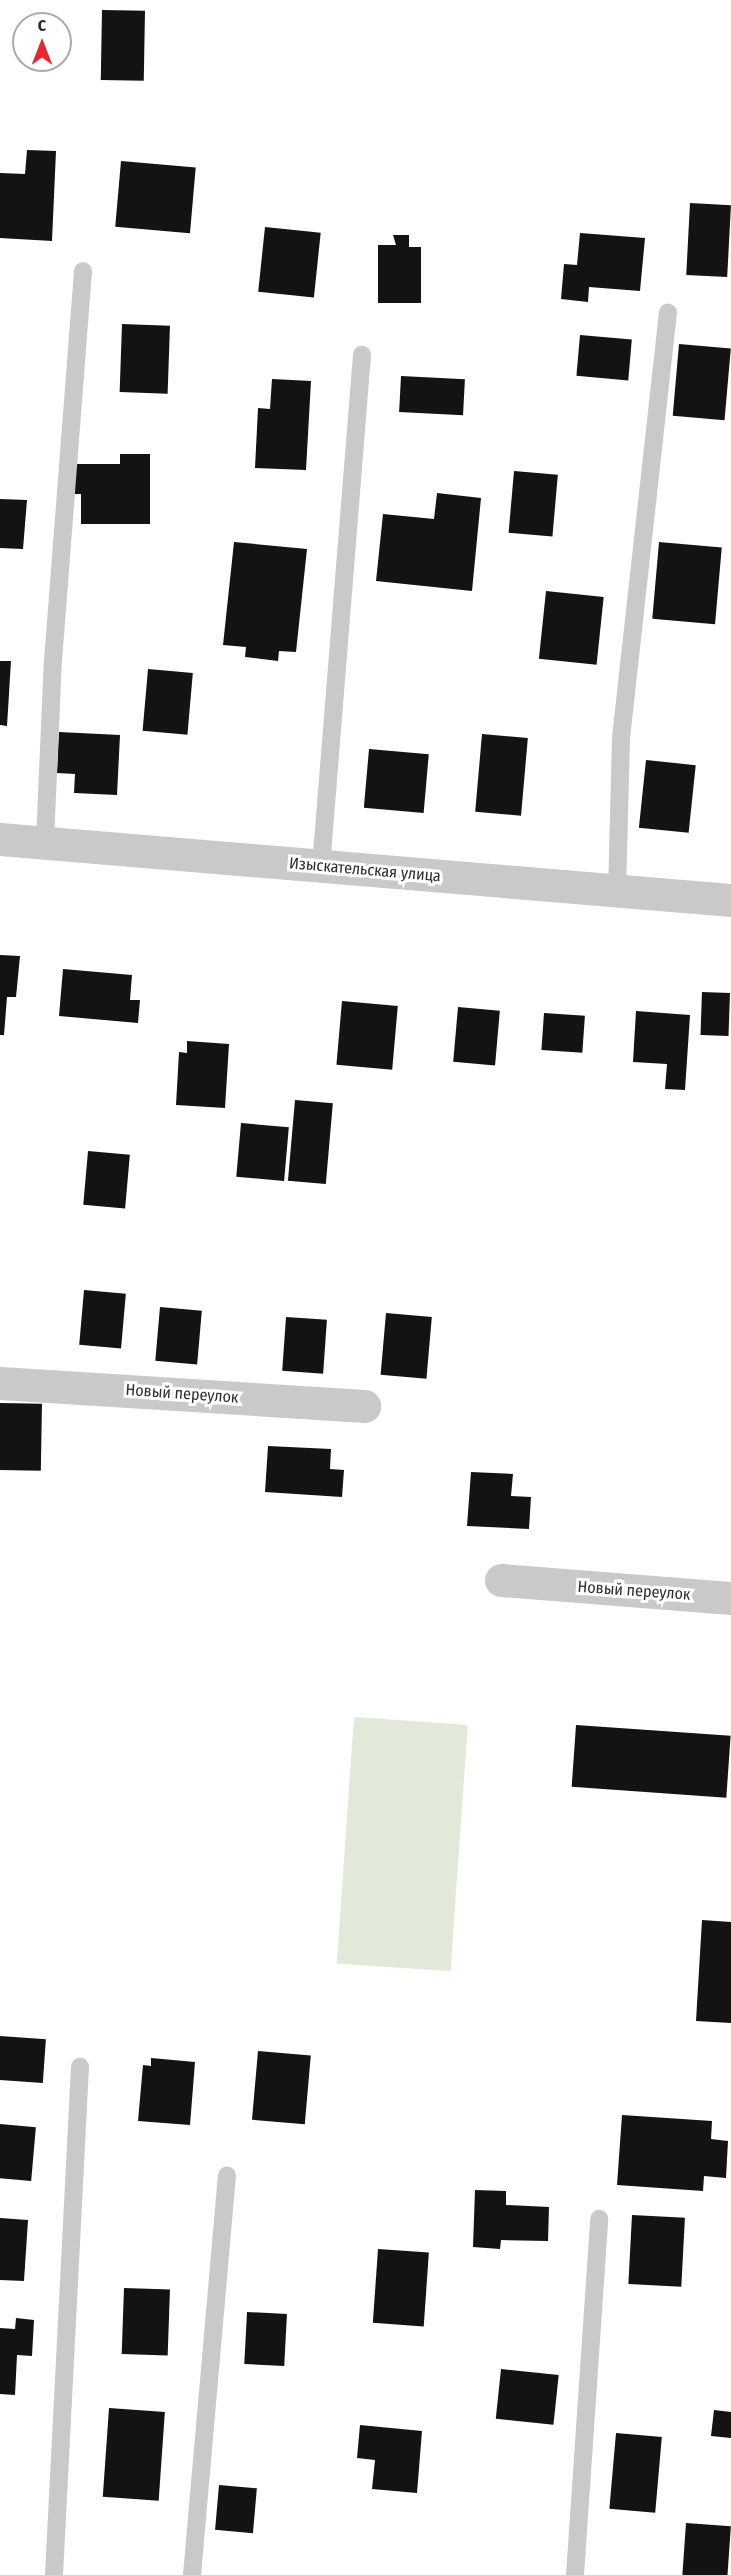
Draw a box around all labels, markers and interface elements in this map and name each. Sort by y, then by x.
north arrow [12,12,72,72]
text: С [38,16,46,35]
street label: Изыскательская улица [288,854,442,886]
street label: Новый переулок [125,1380,239,1408]
street label: Новый переулок [577,1577,691,1605]

